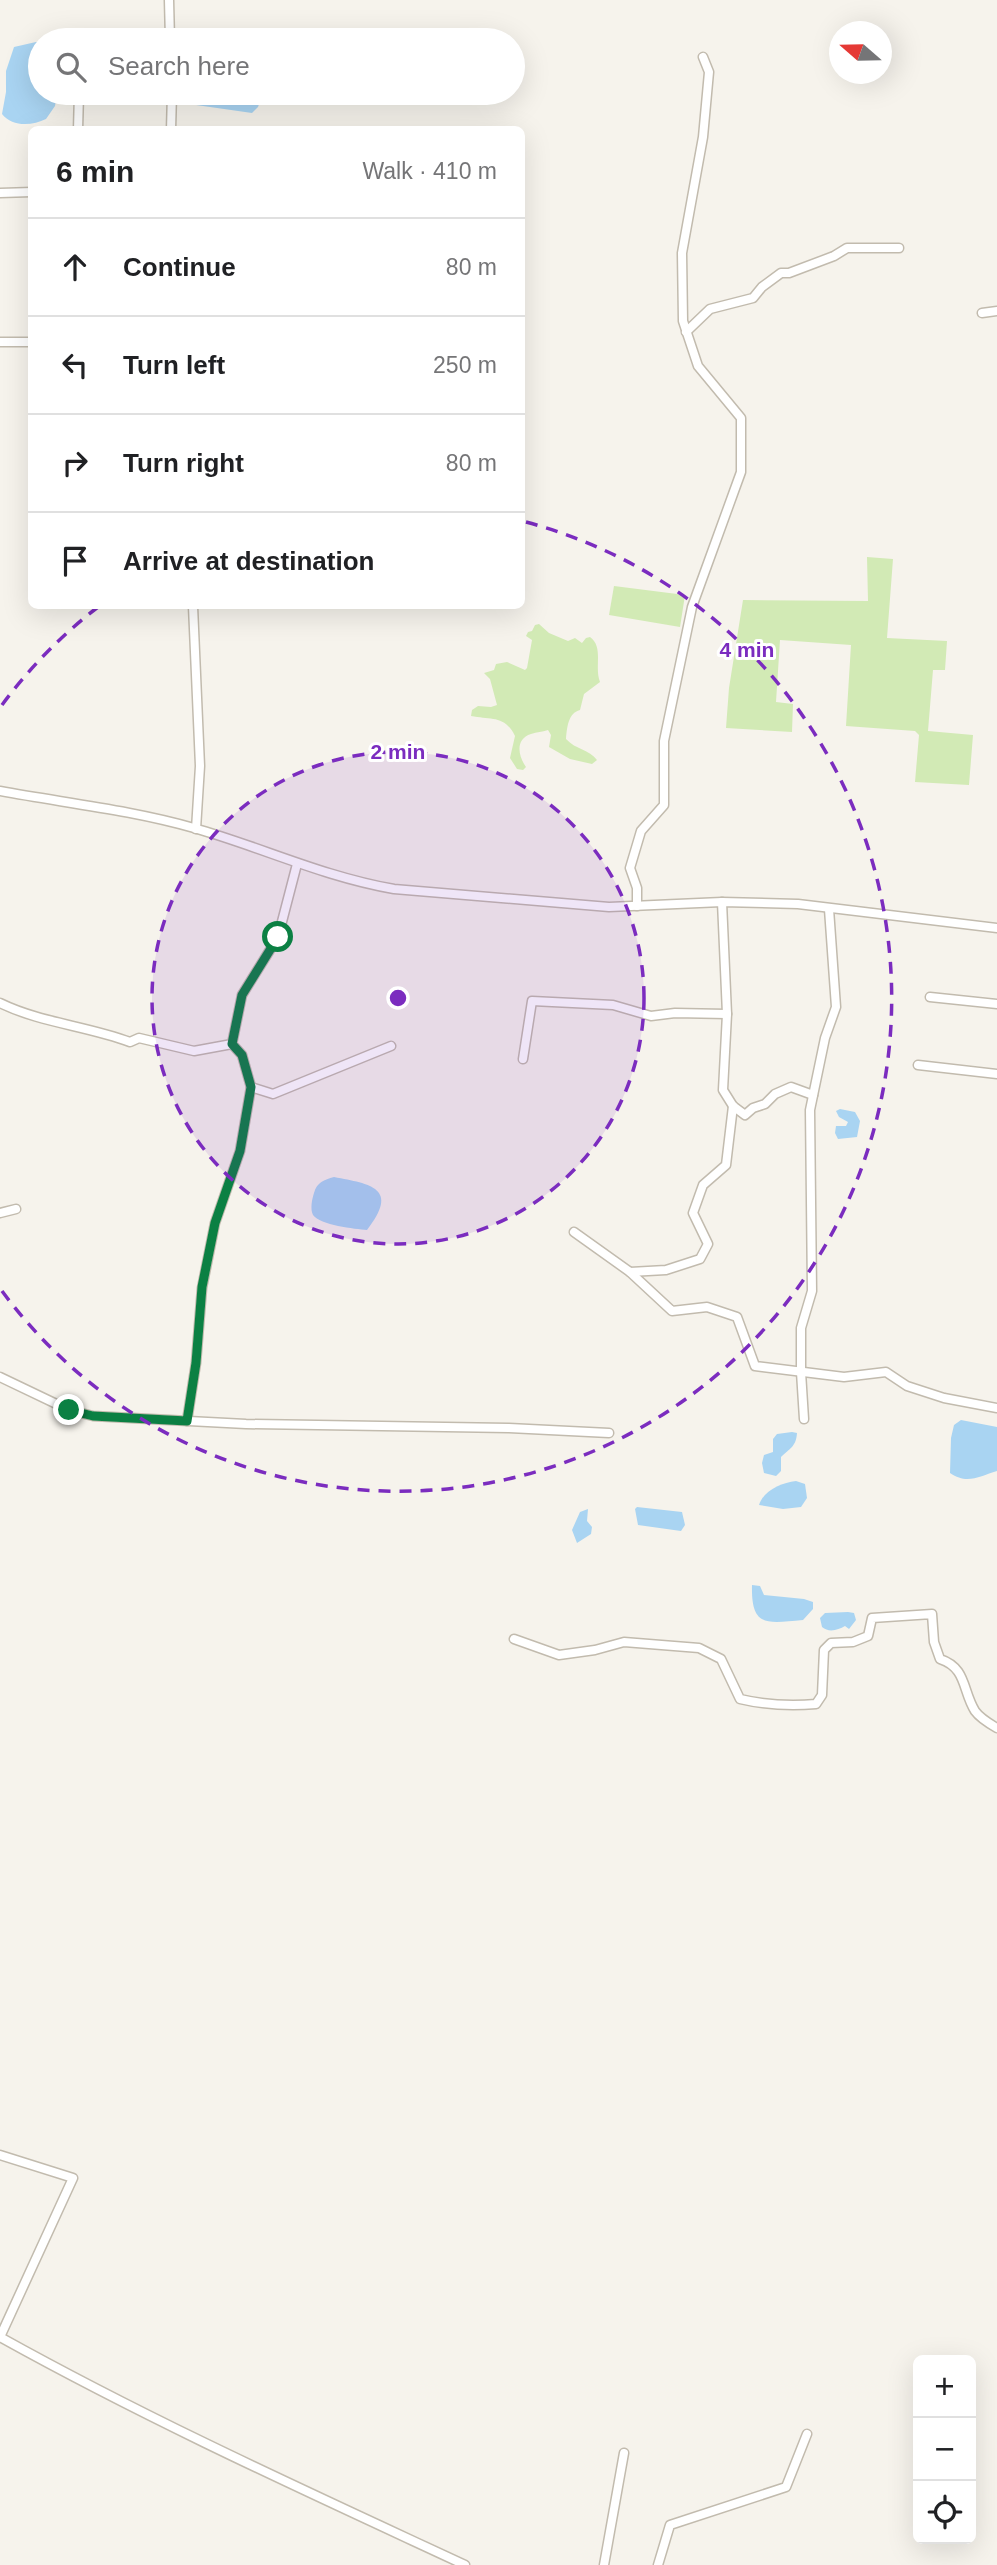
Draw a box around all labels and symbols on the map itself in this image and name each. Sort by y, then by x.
north arrow [829,21,892,84]
text: 4 min [720,638,774,661]
text: 2 min [371,740,425,763]
route start [262,921,293,952]
centre of rings [386,986,410,1010]
route end [53,1394,84,1425]

